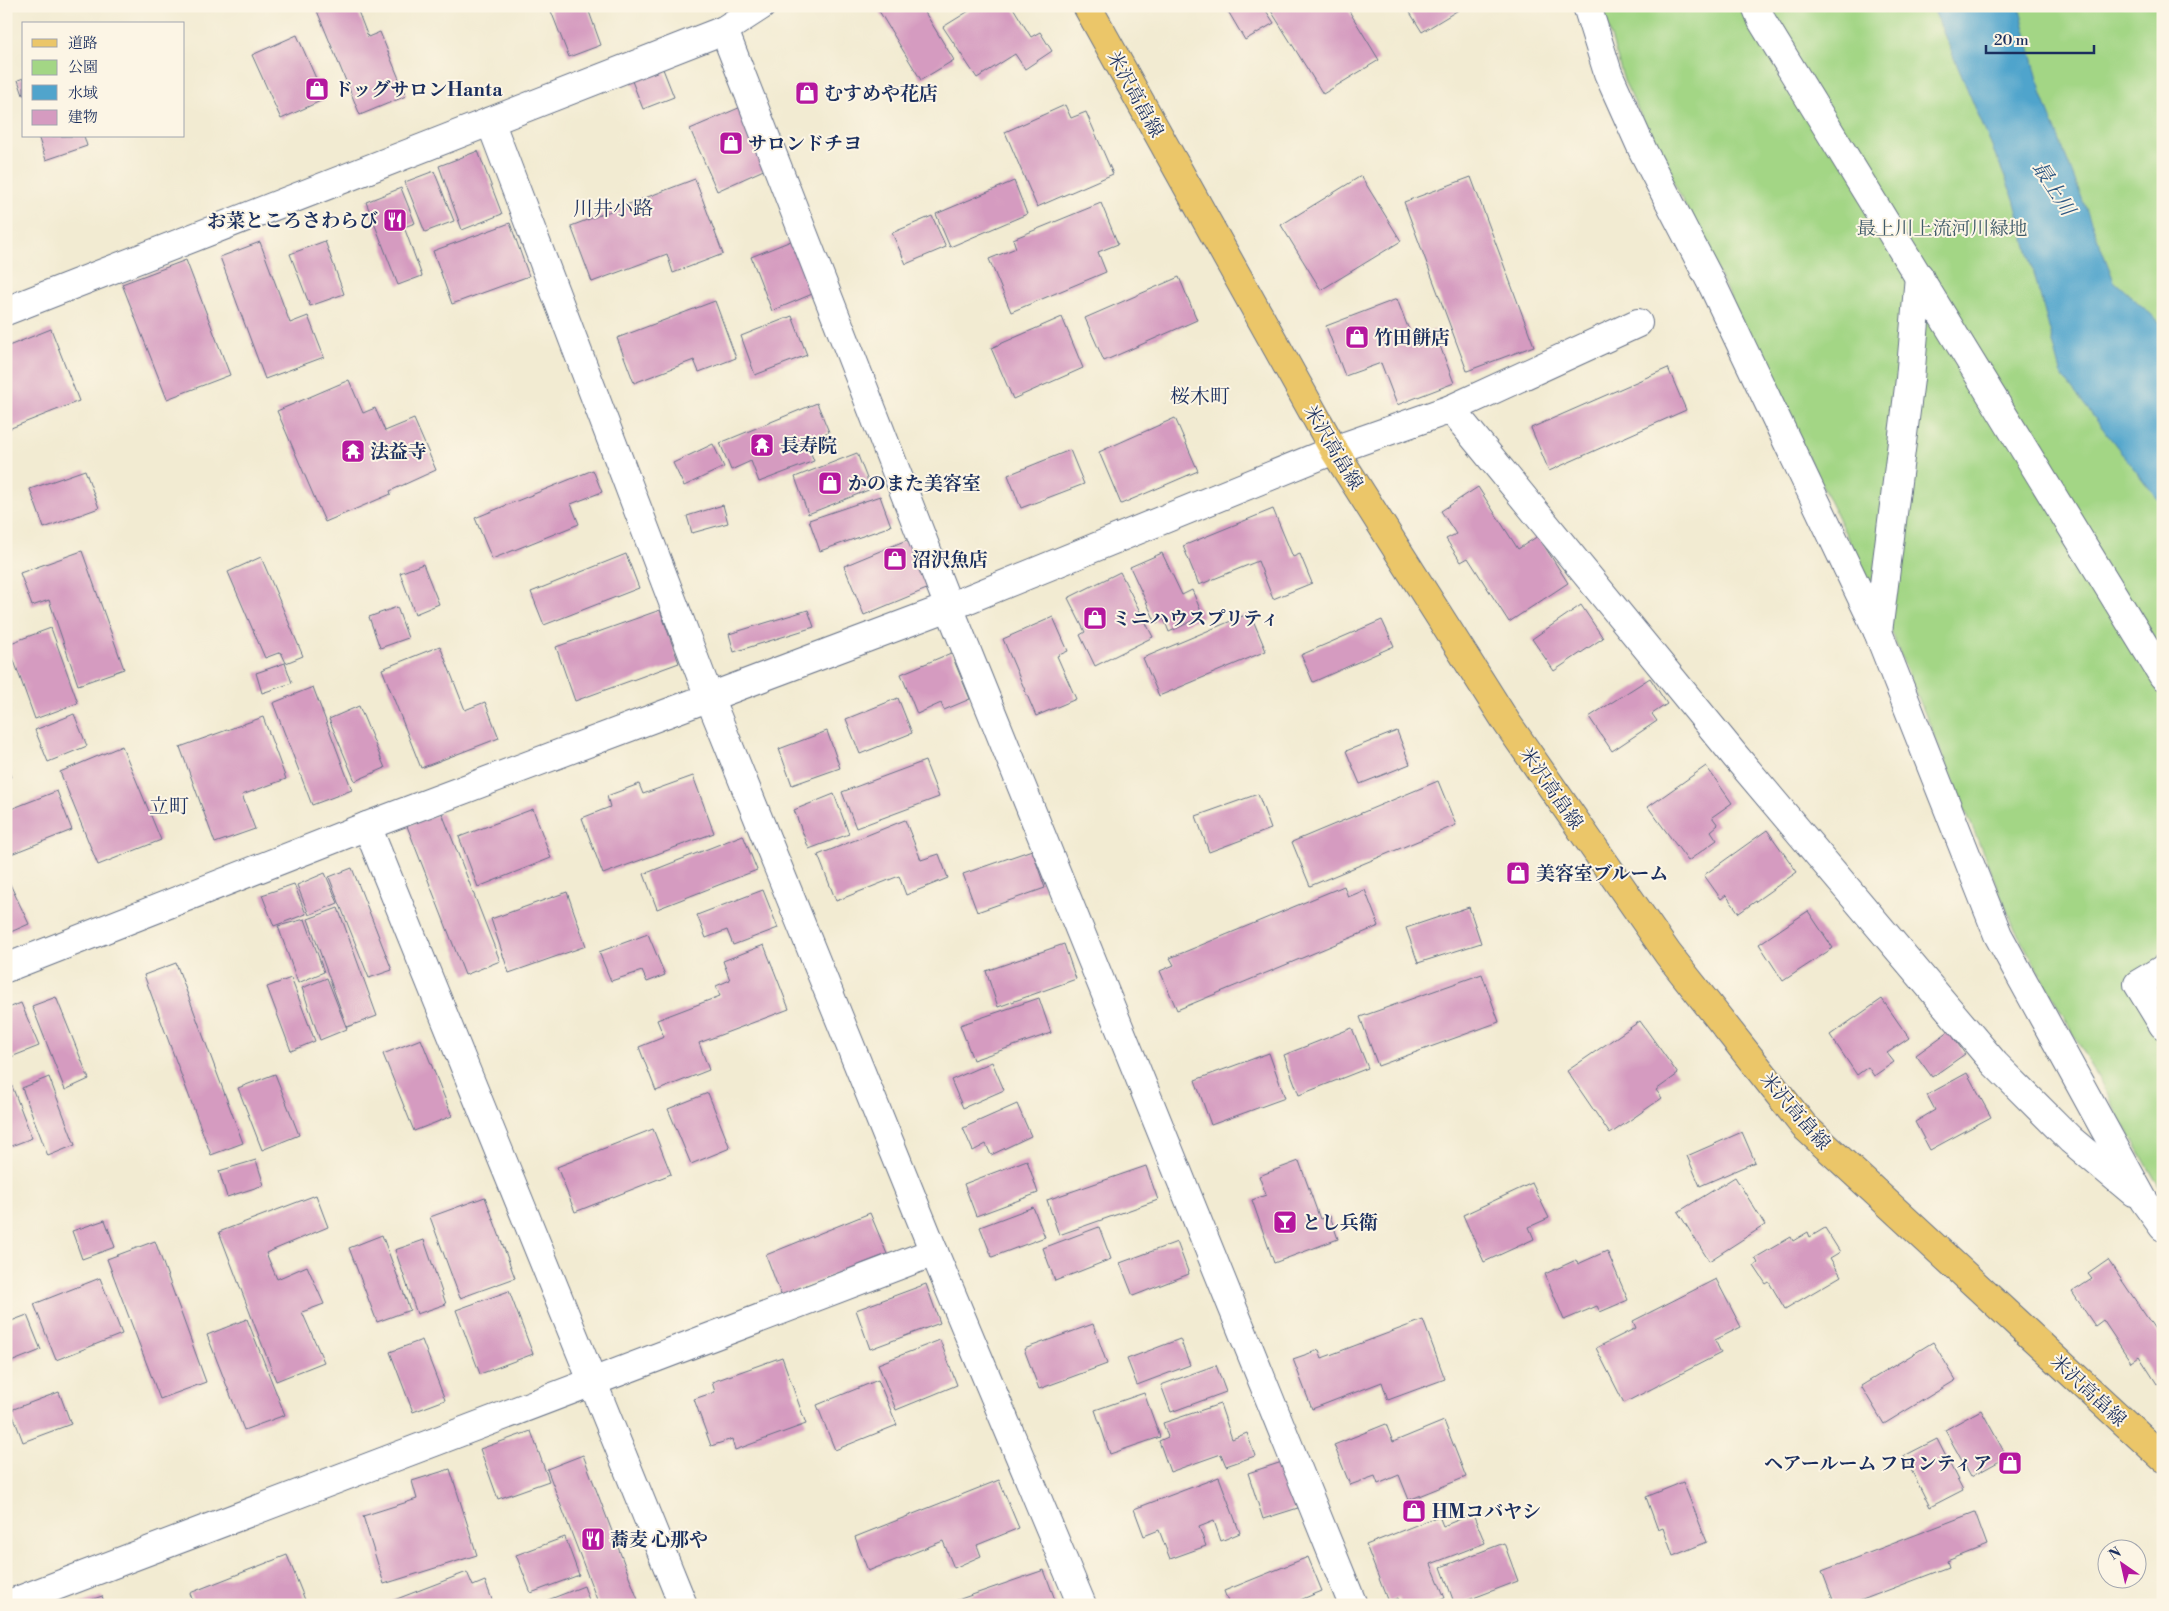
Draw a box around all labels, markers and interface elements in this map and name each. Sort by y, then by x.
legend [22,22,185,138]
scale bar [1986,22,2094,54]
text: 20 m [1994,31,2029,50]
text: 道路 [68,34,98,53]
street label: 米沢高畠線 [1102,47,1169,142]
text: 公園 [68,58,98,77]
shop icon: ドッグサロンHanta [304,76,330,102]
place label: ドッグサロンHanta [334,78,503,102]
shop icon: むすめや花店 [794,80,820,106]
place label: むすめや花店 [824,82,938,106]
text: 水域 [68,84,98,103]
text: 建物 [68,108,98,127]
shop icon: サロンドチヨ [718,130,744,156]
place label: サロンドチヨ [748,132,862,156]
water label: 最上川 [2026,157,2081,222]
district label: 川井小路 [573,197,653,222]
restaurant icon: お菜ところさわらび [382,207,408,233]
place label: お菜ところさわらび [207,209,378,233]
park label: 最上川上流河川緑地 [1856,217,2028,241]
shop icon: 竹田餅店 [1344,324,1370,350]
place label: 竹田餅店 [1374,326,1450,350]
district label: 桜木町 [1170,385,1230,410]
street label: 米沢高畠線 [1298,401,1368,494]
temple icon: 長寿院 [749,432,775,458]
place label: 長寿院 [780,434,837,458]
temple icon: 法益寺 [340,438,366,464]
place label: 法益寺 [370,440,427,464]
shop icon: かのまた美容室 [817,470,843,496]
place label: かのまた美容室 [848,472,981,496]
shop icon: 沼沢魚店 [882,546,908,572]
place label: 沼沢魚店 [912,548,988,572]
shop icon: ミニハウスプリティ [1082,605,1108,631]
place label: ミニハウスプリティ [1112,607,1280,631]
street label: 米沢高畠線 [1514,743,1588,834]
district label: 立町 [149,795,189,820]
shop icon: 美容室ブルーム [1505,860,1531,886]
place label: 美容室ブルーム [1536,862,1668,886]
street label: 米沢高畠線 [1755,1068,1835,1155]
bar icon: とし兵衛 [1272,1209,1298,1235]
place label: とし兵衛 [1302,1211,1378,1235]
street label: 米沢高畠線 [2045,1350,2131,1432]
shop icon: ヘアールーム フロンティア [1997,1450,2023,1476]
place label: ヘアールーム フロンティア [1764,1452,1992,1476]
shop icon: HMコバヤシ [1401,1498,1427,1524]
place label: HMコバヤシ [1432,1500,1541,1524]
restaurant icon: 蕎麦 心那や [580,1526,606,1552]
place label: 蕎麦 心那や [610,1528,708,1552]
north arrow [2096,1538,2146,1588]
text: N [2106,1543,2125,1565]

